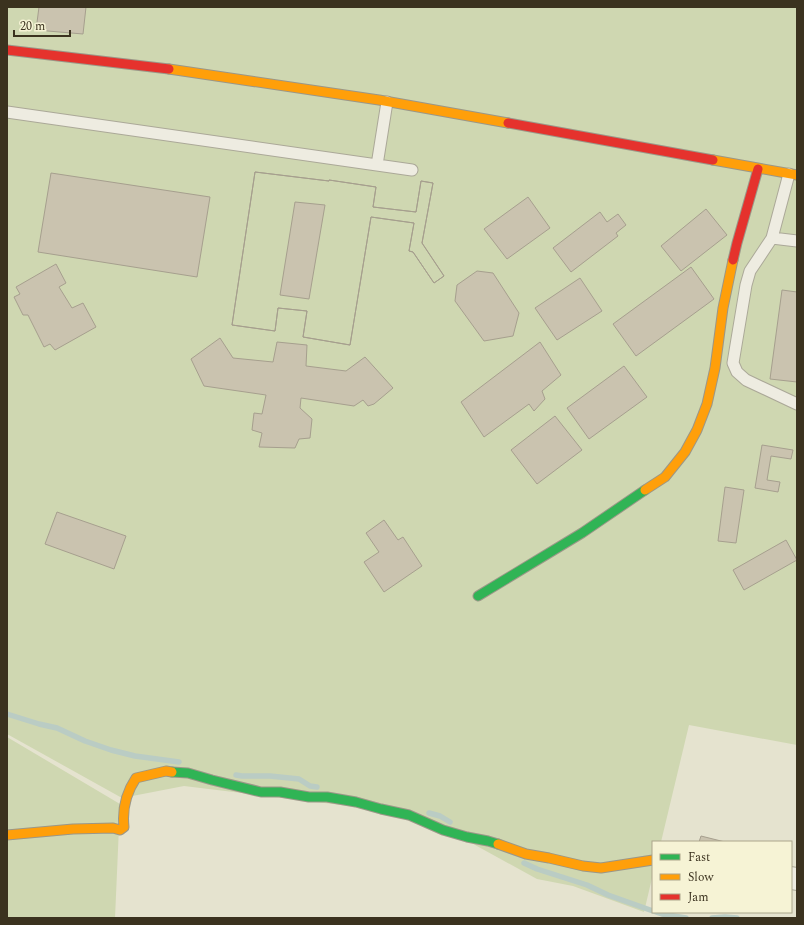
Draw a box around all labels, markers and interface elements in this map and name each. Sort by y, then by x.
scale bar [14,12,70,38]
text: 20 m [20,17,45,36]
legend [652,841,792,913]
text: Fast [688,848,710,867]
text: Slow [688,868,714,887]
text: Jam [688,888,709,907]

